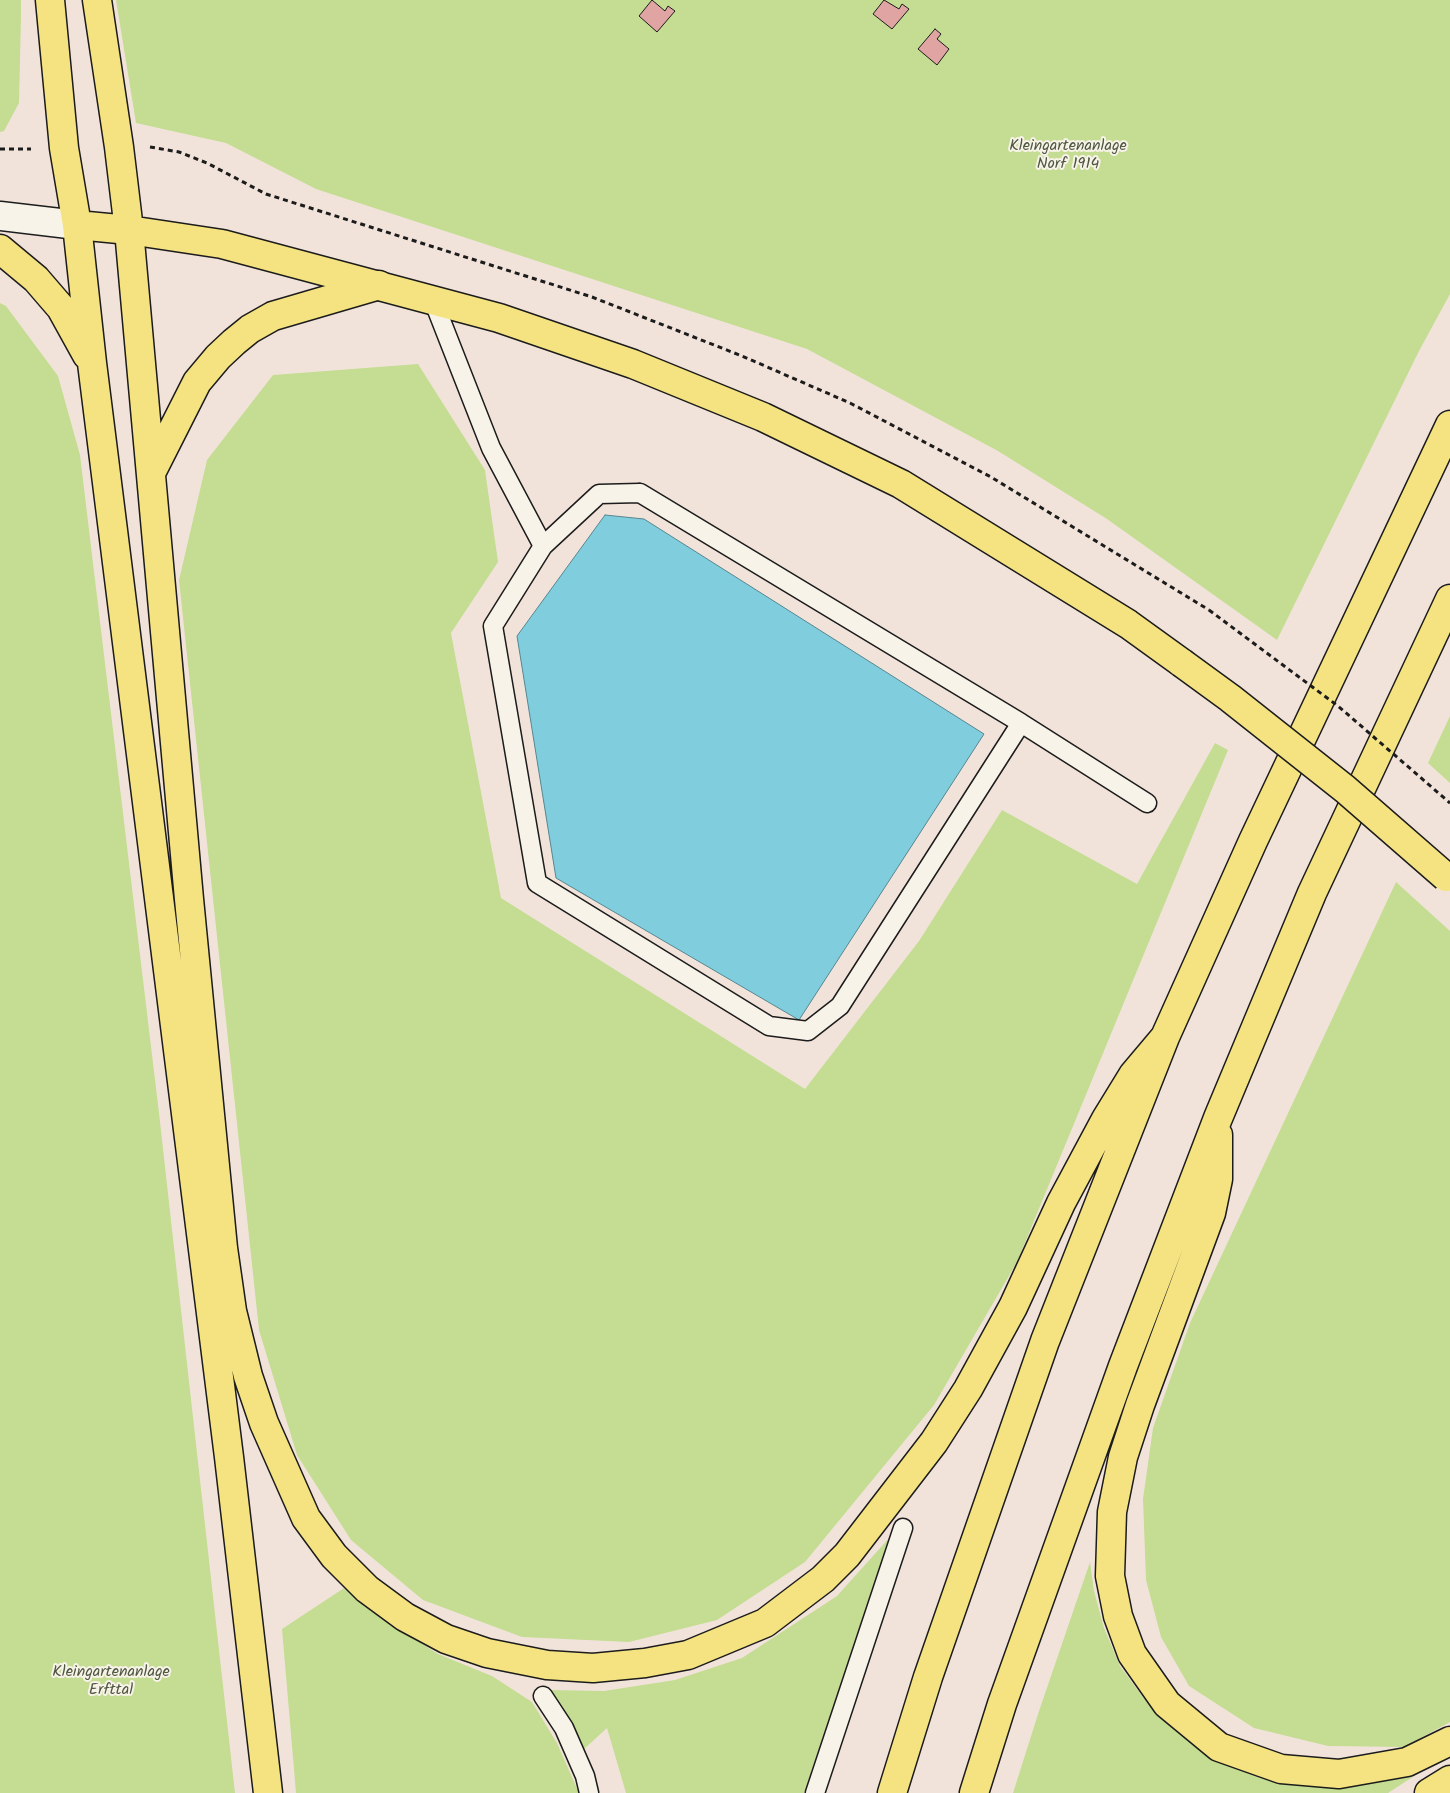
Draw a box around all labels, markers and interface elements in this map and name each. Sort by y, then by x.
park label: Kleingartenanlage Norf 1914 [1009,137,1127,175]
park label: Kleingartenanlage Erfttal [52,1663,170,1701]

